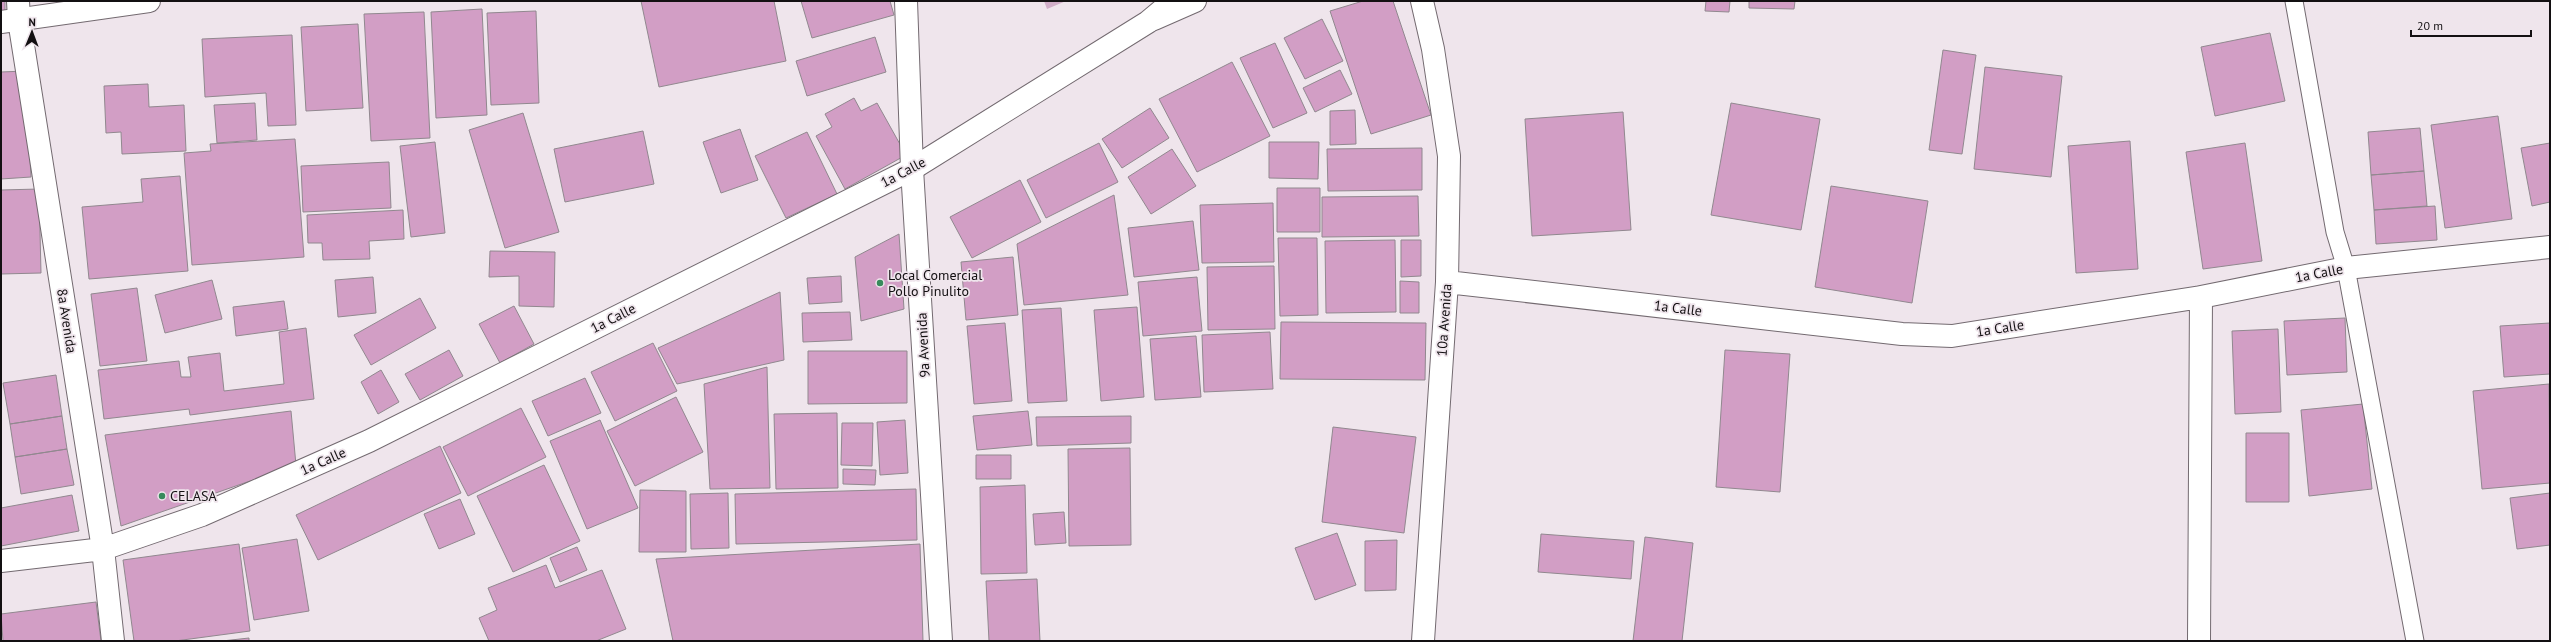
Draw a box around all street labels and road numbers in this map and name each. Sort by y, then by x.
street label: 1a Calle [877,153,929,191]
street label: 1a Calle [2294,260,2344,286]
street label: 10a Avenida [1432,283,1456,357]
street label: 8a Avenida [53,287,81,355]
street label: 1a Calle [1653,296,1703,320]
street label: 1a Calle [587,299,639,337]
street label: 9a Avenida [912,312,934,378]
street label: 1a Calle [1975,315,2025,341]
street label: 1a Calle [297,443,349,479]

